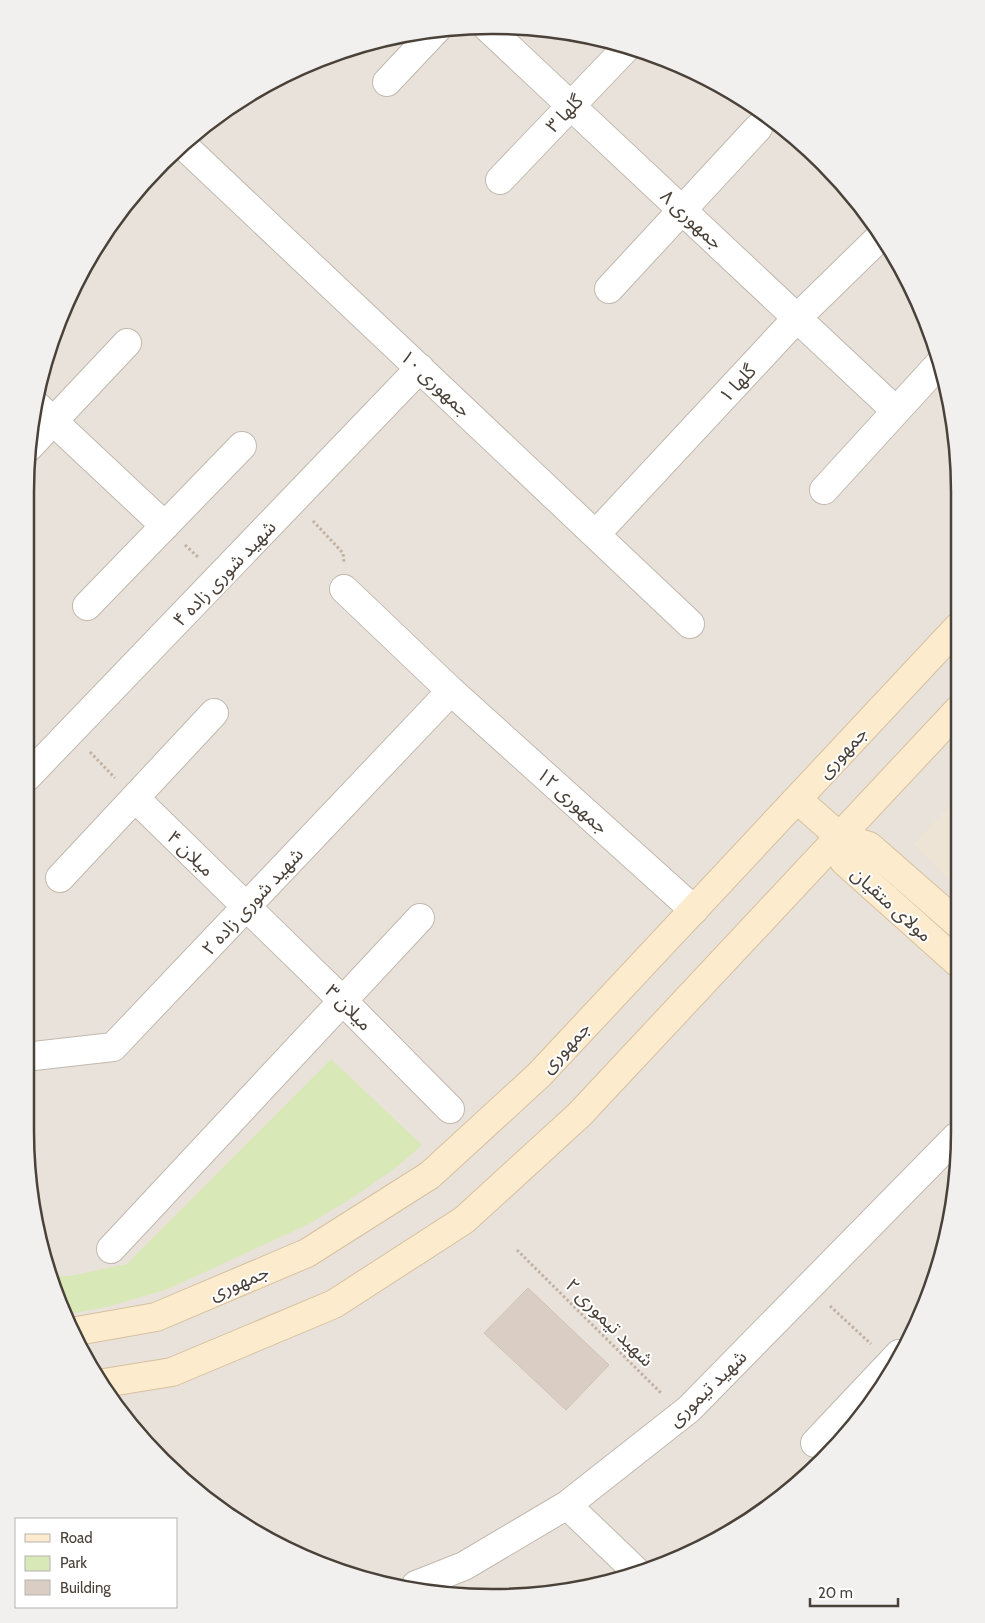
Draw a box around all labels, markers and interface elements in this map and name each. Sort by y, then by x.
street label: گلها ۳ [541,89,589,137]
street label: جمهوری ۸ [656,185,728,254]
street label: جمهوری ۱۰ [396,345,476,422]
street label: گلها ۱ [714,359,762,407]
street label: شهید شوری زاده ۴ [168,516,281,631]
street label: جمهوری [813,722,872,783]
street label: جمهوری ۱۲ [532,762,613,838]
street label: میلان ۴ [162,825,219,881]
street label: شهید شوری زاده ۲ [197,843,308,960]
street label: مولای متقیان [847,862,937,947]
street label: میلان ۳ [321,979,377,1035]
street label: جمهوری [536,1017,595,1078]
street label: جمهوری [206,1260,272,1305]
street label: شهید تیموری ۲ [561,1273,659,1371]
street label: شهید تیموری [663,1345,751,1431]
legend [15,1518,178,1608]
text: Road [60,1529,93,1547]
text: Park [60,1554,87,1572]
scale bar [810,1576,898,1608]
text: Building [60,1579,111,1597]
text: 20 m [818,1584,853,1602]

